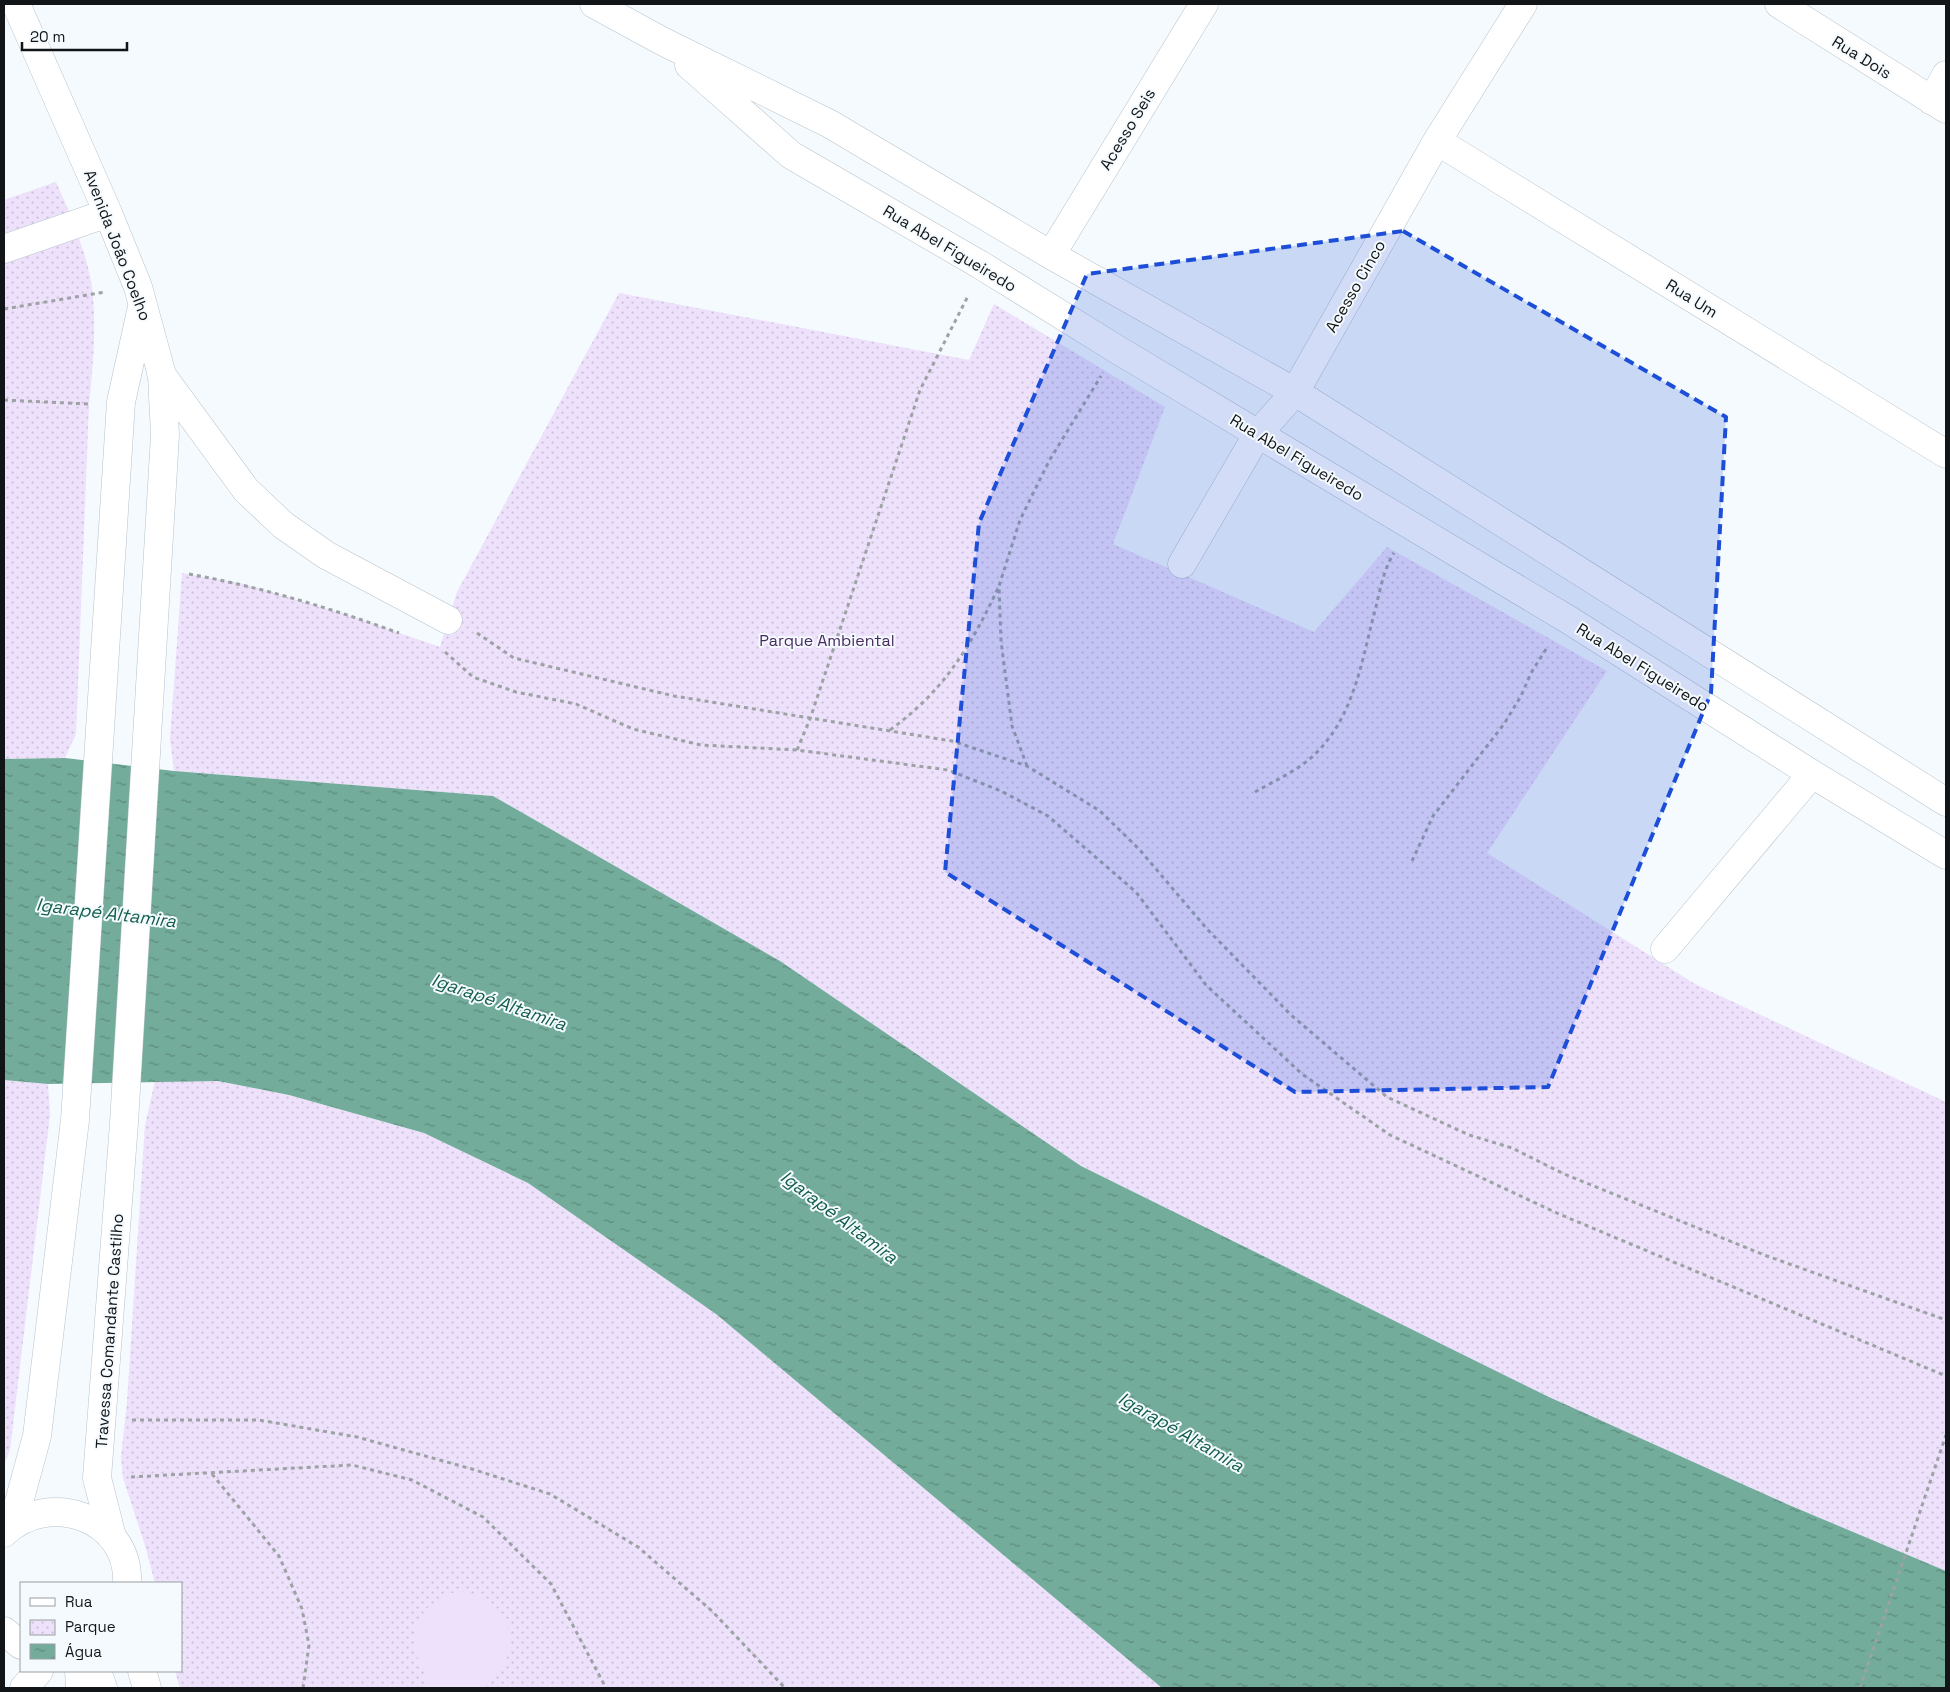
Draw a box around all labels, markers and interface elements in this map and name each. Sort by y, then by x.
scale bar [22,20,128,52]
text: 20 m [30,27,65,46]
street label: Rua Dois [1828,31,1895,84]
street label: Acesso Seis [1095,85,1160,174]
street label: Avenida João Coelho [79,167,156,324]
street label: Rua Abel Figueiredo [879,200,1020,297]
street label: Acesso Cinco [1320,236,1390,336]
street label: Rua Um [1662,274,1722,323]
street label: Rua Abel Figueiredo [1226,409,1367,506]
street label: Rua Abel Figueiredo [1573,618,1713,717]
park label: Parque Ambiental [759,630,895,651]
water label: Igarapé Altamira [35,893,178,933]
water label: Igarapé Altamira [429,968,570,1036]
water label: Igarapé Altamira [776,1165,903,1269]
street label: Travessa Comandante Castilho [91,1213,128,1449]
water label: Igarapé Altamira [1115,1386,1249,1477]
legend [20,1582,182,1672]
text: Rua [65,1592,93,1611]
text: Parque [65,1617,116,1636]
text: Água [65,1642,102,1661]

